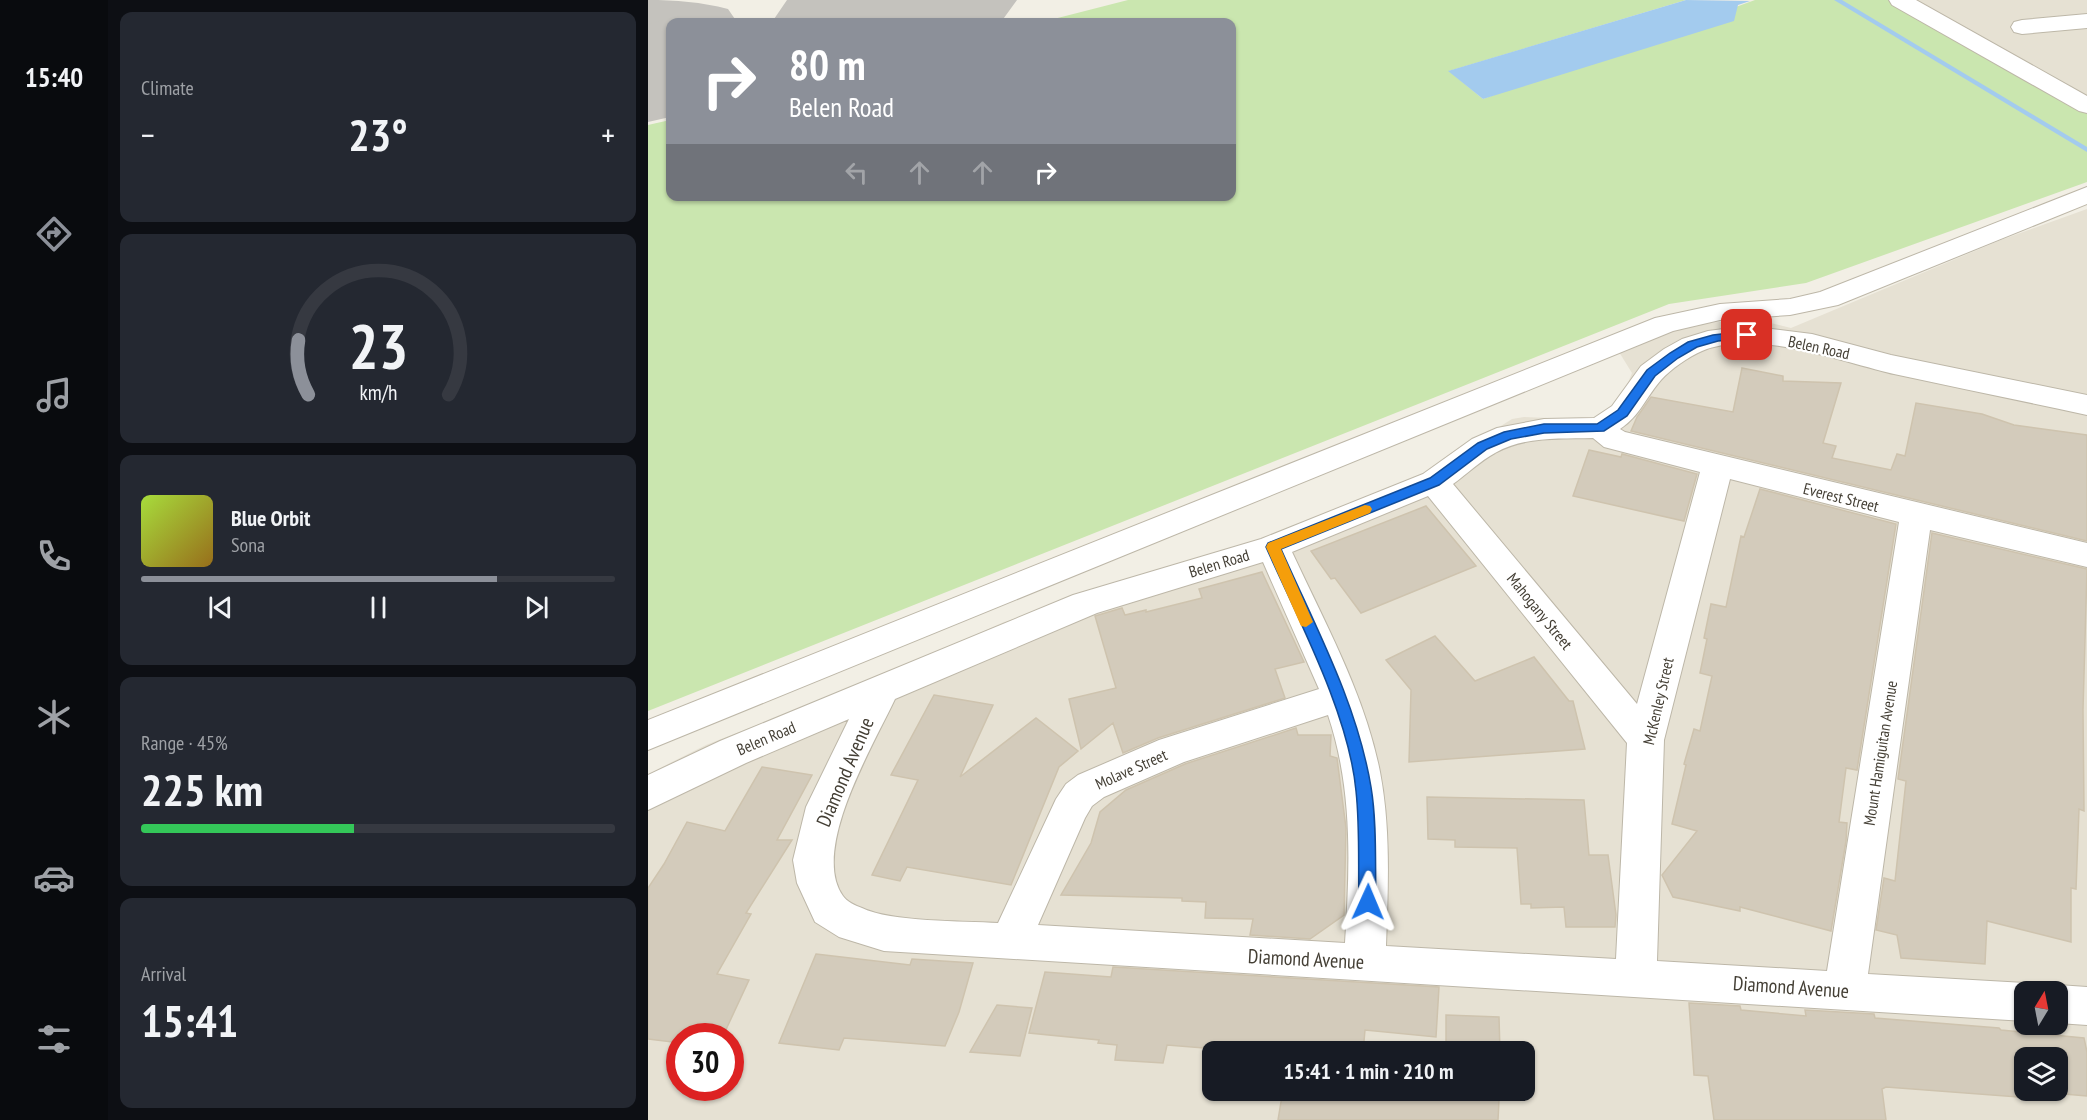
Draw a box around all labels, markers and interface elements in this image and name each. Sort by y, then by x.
text: 80 m [789,37,866,92]
icon: right [690,42,768,120]
text: 15:40 [25,60,83,94]
text: Climate [141,75,194,101]
text: Belen Road [789,90,894,124]
text: 23° [348,105,408,163]
text: − [141,113,155,156]
text: + [601,113,615,156]
icon: left [840,156,873,189]
icon: ahead [903,156,936,189]
icon: ahead [966,156,999,189]
icon: right [1029,156,1062,189]
icon: directions [33,213,75,255]
text: 23 [348,306,408,387]
pin [1721,309,1772,360]
icon: arrive [1730,318,1763,351]
street label: Belen Road [1786,331,1852,363]
icon: music [33,374,75,416]
text: km/h [359,379,397,407]
street label: Everest Street [1801,478,1881,516]
text: Blue Orbit [231,504,310,532]
text: Sona [231,532,265,558]
icon: phone [33,535,75,577]
street label: Belen Road [1186,544,1252,582]
street label: Mahogany Street [1503,569,1577,654]
icon: previous [204,591,237,624]
icon: pause [362,591,395,624]
icon: next [520,591,553,624]
street label: McKenley Street [1638,655,1678,747]
street label: Mount Hamiguitan Avenue [1859,679,1901,827]
icon: climate [33,696,75,738]
street label: Diamond Avenue [810,713,880,831]
street label: Belen Road [733,717,799,759]
text: Range · 45% [141,730,228,756]
street label: Molave Street [1092,744,1171,794]
text: 225 km [141,760,263,818]
icon: car [33,857,75,899]
position arrow [1336,870,1400,934]
street label: Diamond Avenue [1247,943,1365,975]
text: Arrival [141,961,186,987]
street label: Diamond Avenue [1732,970,1850,1004]
north arrow [2014,981,2068,1035]
map controls [2014,981,2068,1101]
text: 15:41 [141,991,238,1049]
icon: filters [33,1018,75,1060]
speed limit sign: 30 [666,1023,744,1101]
button: layers [2014,1047,2068,1101]
text: 15:41 · 1 min · 210 m [1283,1057,1454,1085]

